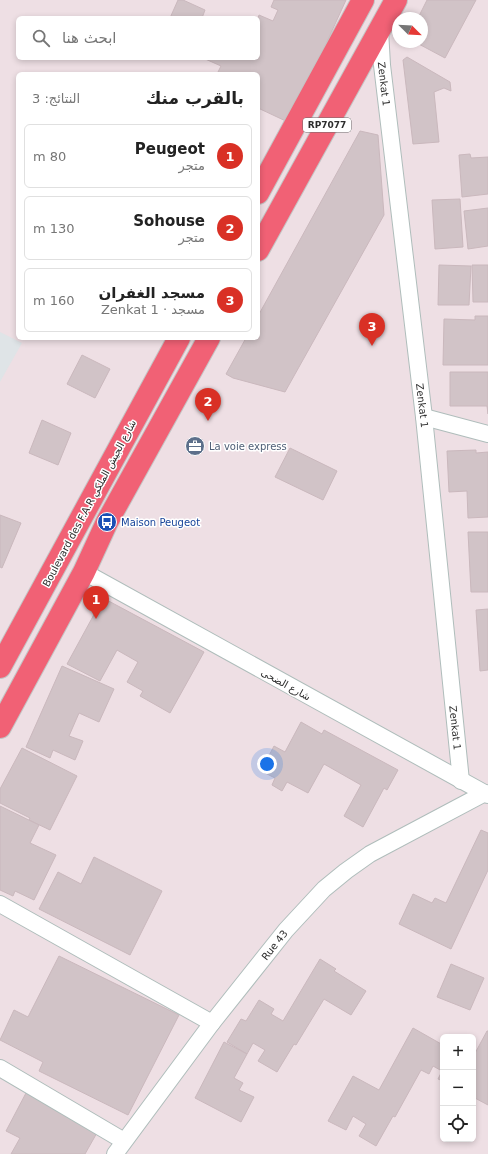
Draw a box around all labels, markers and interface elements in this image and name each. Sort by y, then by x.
north arrow [392,12,428,48]
search box [16,16,260,60]
icon: search [30,27,52,49]
text: ابحث هنا [62,29,117,47]
street label: Zenkat 1 [376,61,392,107]
text: بالقرب منك [146,88,244,108]
text: النتائج: 3 [32,91,80,106]
road number: RP7077 [303,118,351,132]
text: Peugeot [135,140,205,158]
text: 80 m [33,149,66,164]
text: 1 [225,149,235,164]
text: متجر [179,158,205,173]
text: Sohouse [133,212,205,230]
text: 130 m [33,221,75,236]
text: 2 [225,221,235,236]
text: متجر [179,230,205,245]
text: مسجد الغفران [98,284,205,302]
text: 160 m [33,293,75,308]
text: 3 [225,293,235,308]
text: مسجد · Zenkat 1 [101,302,205,317]
pin: 3 [359,313,385,346]
street label: Zenkat 1 [414,383,430,428]
pin: 2 [195,388,221,421]
street label: Boulevard des F.A.R شارع الجيش الملكي [41,418,139,589]
office icon: La voie express [184,435,206,457]
place label: La voie express [209,441,287,452]
bus stop icon: Maison Peugeot [96,511,118,533]
place label: Maison Peugeot [121,517,200,528]
pin: 1 [83,586,109,619]
street label: شارع الضحى [259,666,312,703]
street label: Zenkat 1 [447,705,463,751]
your location [257,754,277,774]
street label: Rue 43 [259,928,290,962]
map controls [440,1034,476,1142]
button: + [440,1034,476,1070]
button: − [440,1070,476,1106]
button: locate [440,1106,476,1142]

